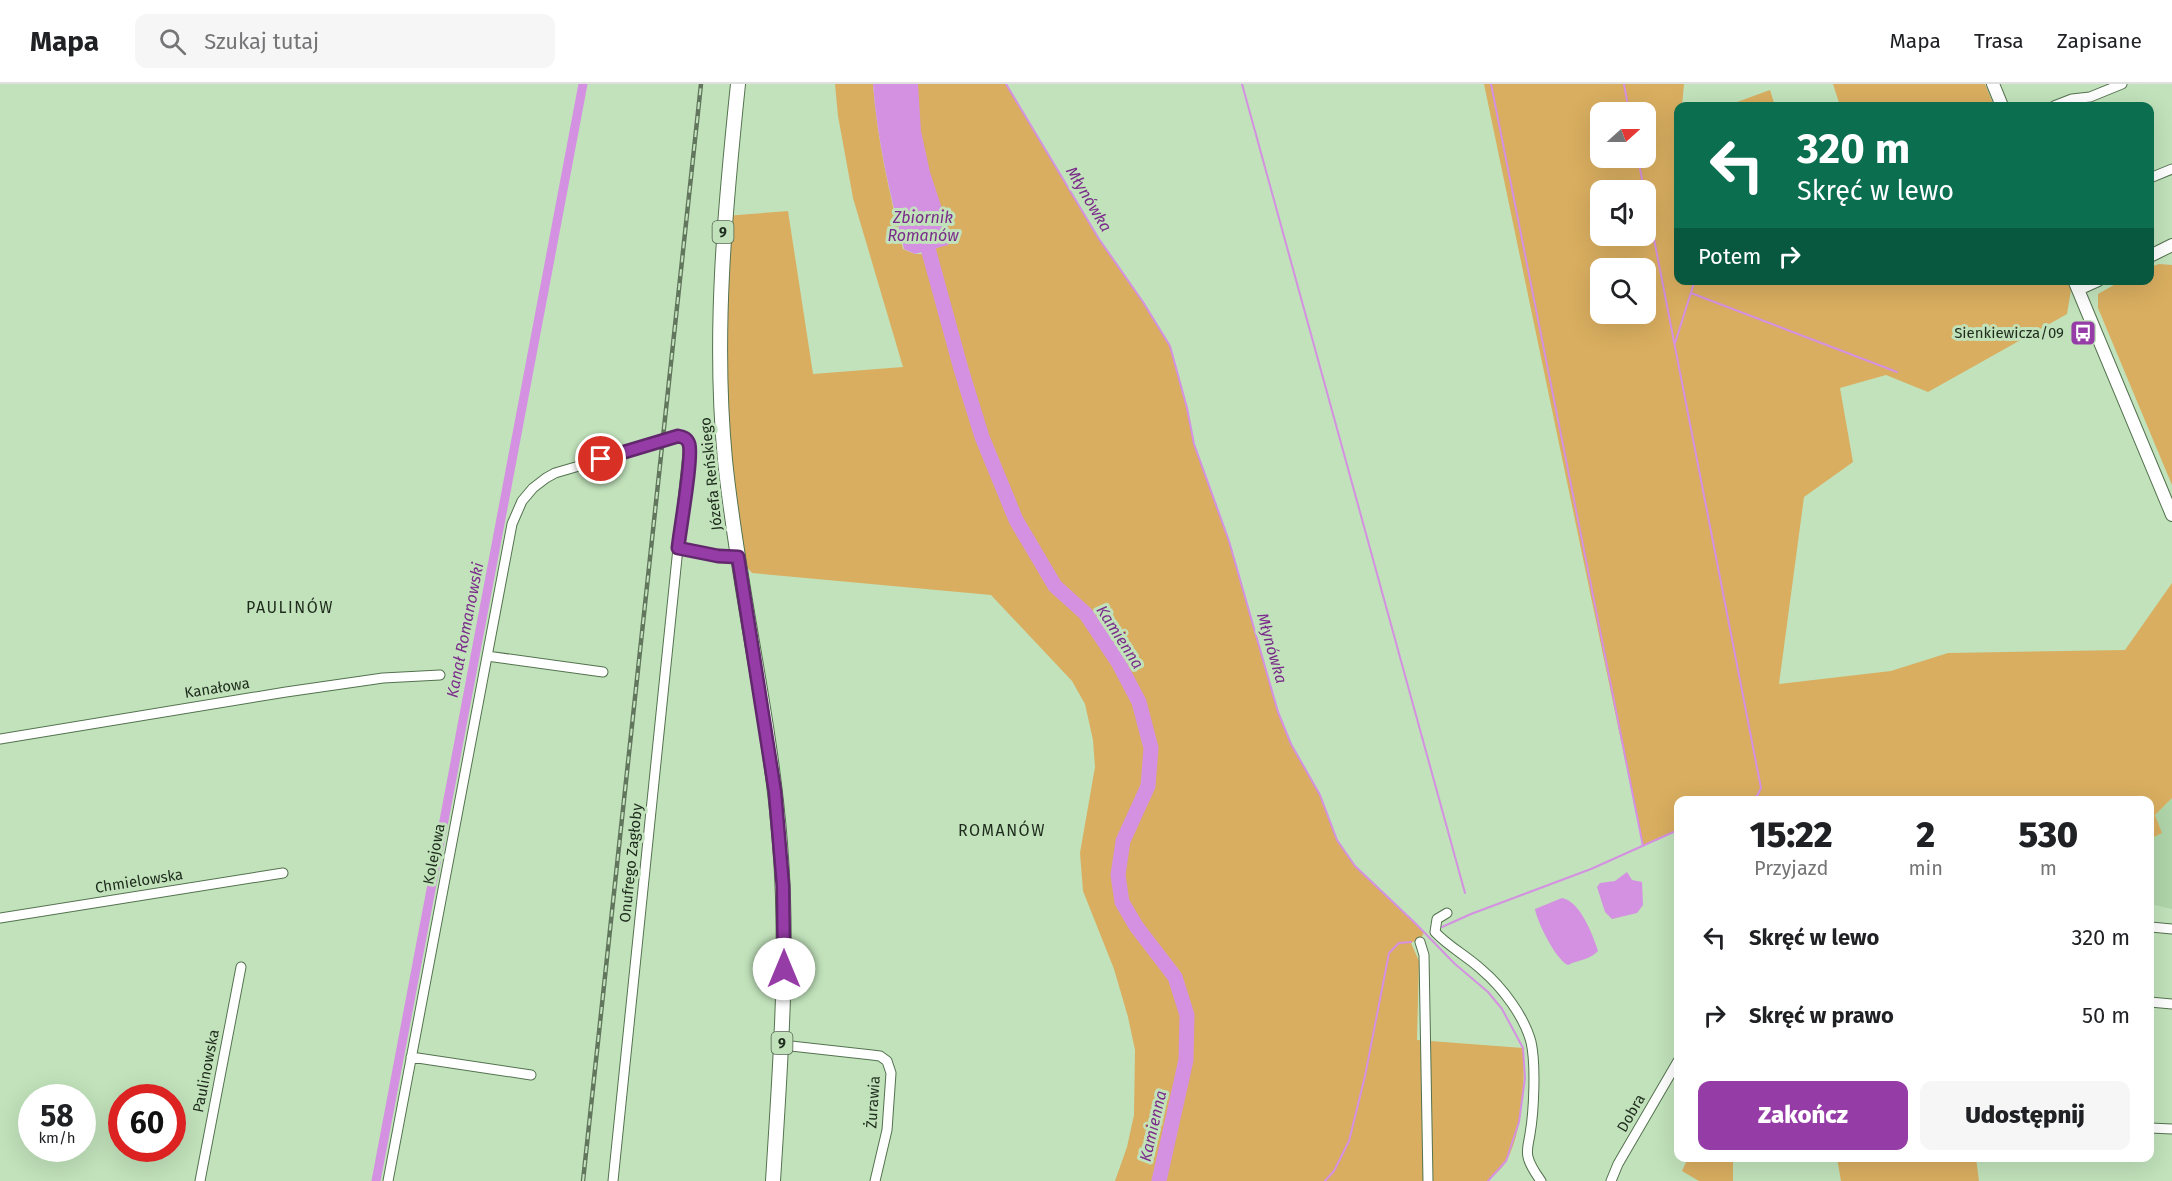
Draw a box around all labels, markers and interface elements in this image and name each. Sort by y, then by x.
search box [135,14,555,68]
text: Mapa [30,25,99,58]
icon: search [156,25,189,58]
text: Szukaj tutaj [204,28,319,55]
text: Mapa [1889,28,1941,54]
text: Trasa [1974,28,2024,54]
text: Zapisane [2057,28,2142,54]
north arrow [1590,102,1656,168]
map controls [1590,102,1656,324]
text: 320 m [1797,124,1910,174]
icon: left [1698,126,1776,204]
water label: Młynówka [1062,163,1116,235]
text: Skręć w lewo [1797,175,1954,207]
button: sound [1590,180,1656,246]
water label: Zbiornik Romanów [887,208,959,245]
road number: 9 [712,221,734,243]
icon: right [1773,240,1806,273]
text: Potem [1698,243,1761,270]
button: search [1590,258,1656,324]
bus stop icon: Sienkiewicza/09 [2068,318,2098,348]
place label: Sienkiewicza/09 [1954,324,2064,342]
street label: Józefa Reńskiego [696,416,726,532]
pin [575,433,626,484]
icon: arrive [584,442,617,475]
water label: Kanał Romanowski [443,560,488,699]
district label: PAULINÓW [246,597,334,617]
water label: Kamienna [1092,602,1148,672]
water label: Młynówka [1253,610,1291,686]
street label: Kanałowa [183,674,251,702]
street label: Onufrego Zagłoby [616,802,646,923]
text: 15:22 [1750,813,1833,857]
text: 2 [1916,813,1935,857]
text: 530 [2019,813,2078,857]
district label: ROMANÓW [958,820,1046,840]
street label: Kolejowa [419,822,449,886]
text: Przyjazd [1754,856,1828,880]
text: min [1908,856,1943,880]
text: m [2040,856,2057,880]
street label: Chmielowska [94,865,184,897]
icon: left [1698,921,1731,954]
text: Skręć w lewo [1749,924,1879,951]
text: 320 m [2071,924,2130,951]
position arrow [752,937,816,1001]
icon: right [1698,999,1731,1032]
text: Skręć w prawo [1749,1002,1894,1029]
text: 50 m [2082,1002,2130,1029]
street label: Paulinowska [189,1028,223,1114]
road number: 9 [772,1032,792,1054]
street label: Żurawia [862,1075,884,1129]
button: Zakończ [1698,1081,1908,1150]
button: Udostępnij [1920,1081,2130,1150]
speed limit sign: 60 [108,1084,186,1162]
water label: Kamienna [1136,1089,1170,1163]
street label: Dobra [1613,1091,1649,1135]
text: 58 [40,1098,74,1134]
text: km/h [38,1129,76,1147]

